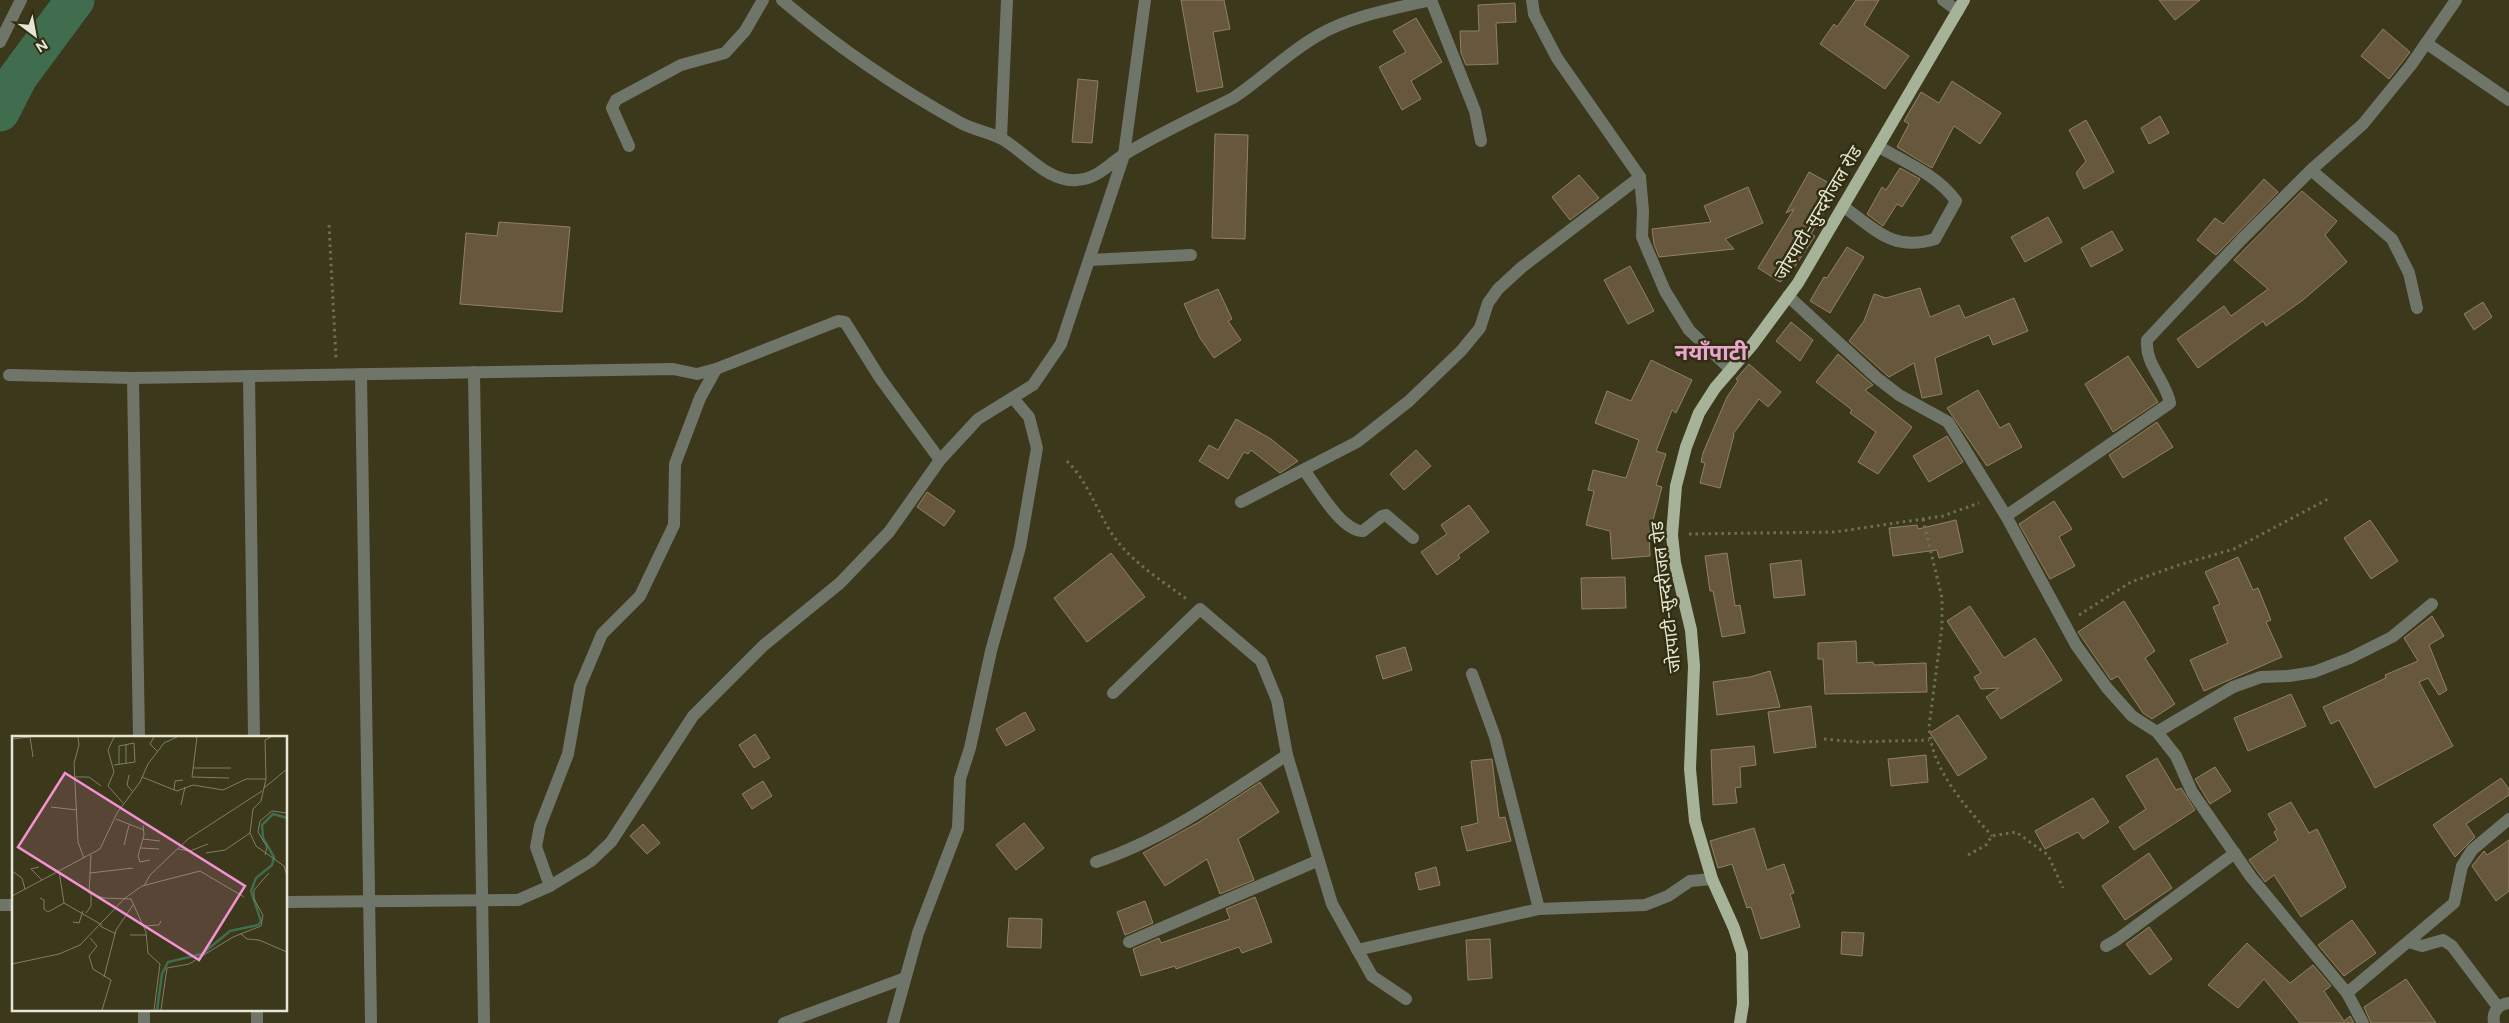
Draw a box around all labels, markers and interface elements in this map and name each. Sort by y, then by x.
north arrow [10,10,60,60]
text: N [33,36,51,56]
street label: जोरपाटी-सुन्दरीजल रोड [1769,142,1868,285]
district label: नयाँपाटी [1675,339,1748,366]
street label: जोरपाटी-सुन्दरीजल रोड [1646,520,1687,674]
inset map [12,736,288,1010]

